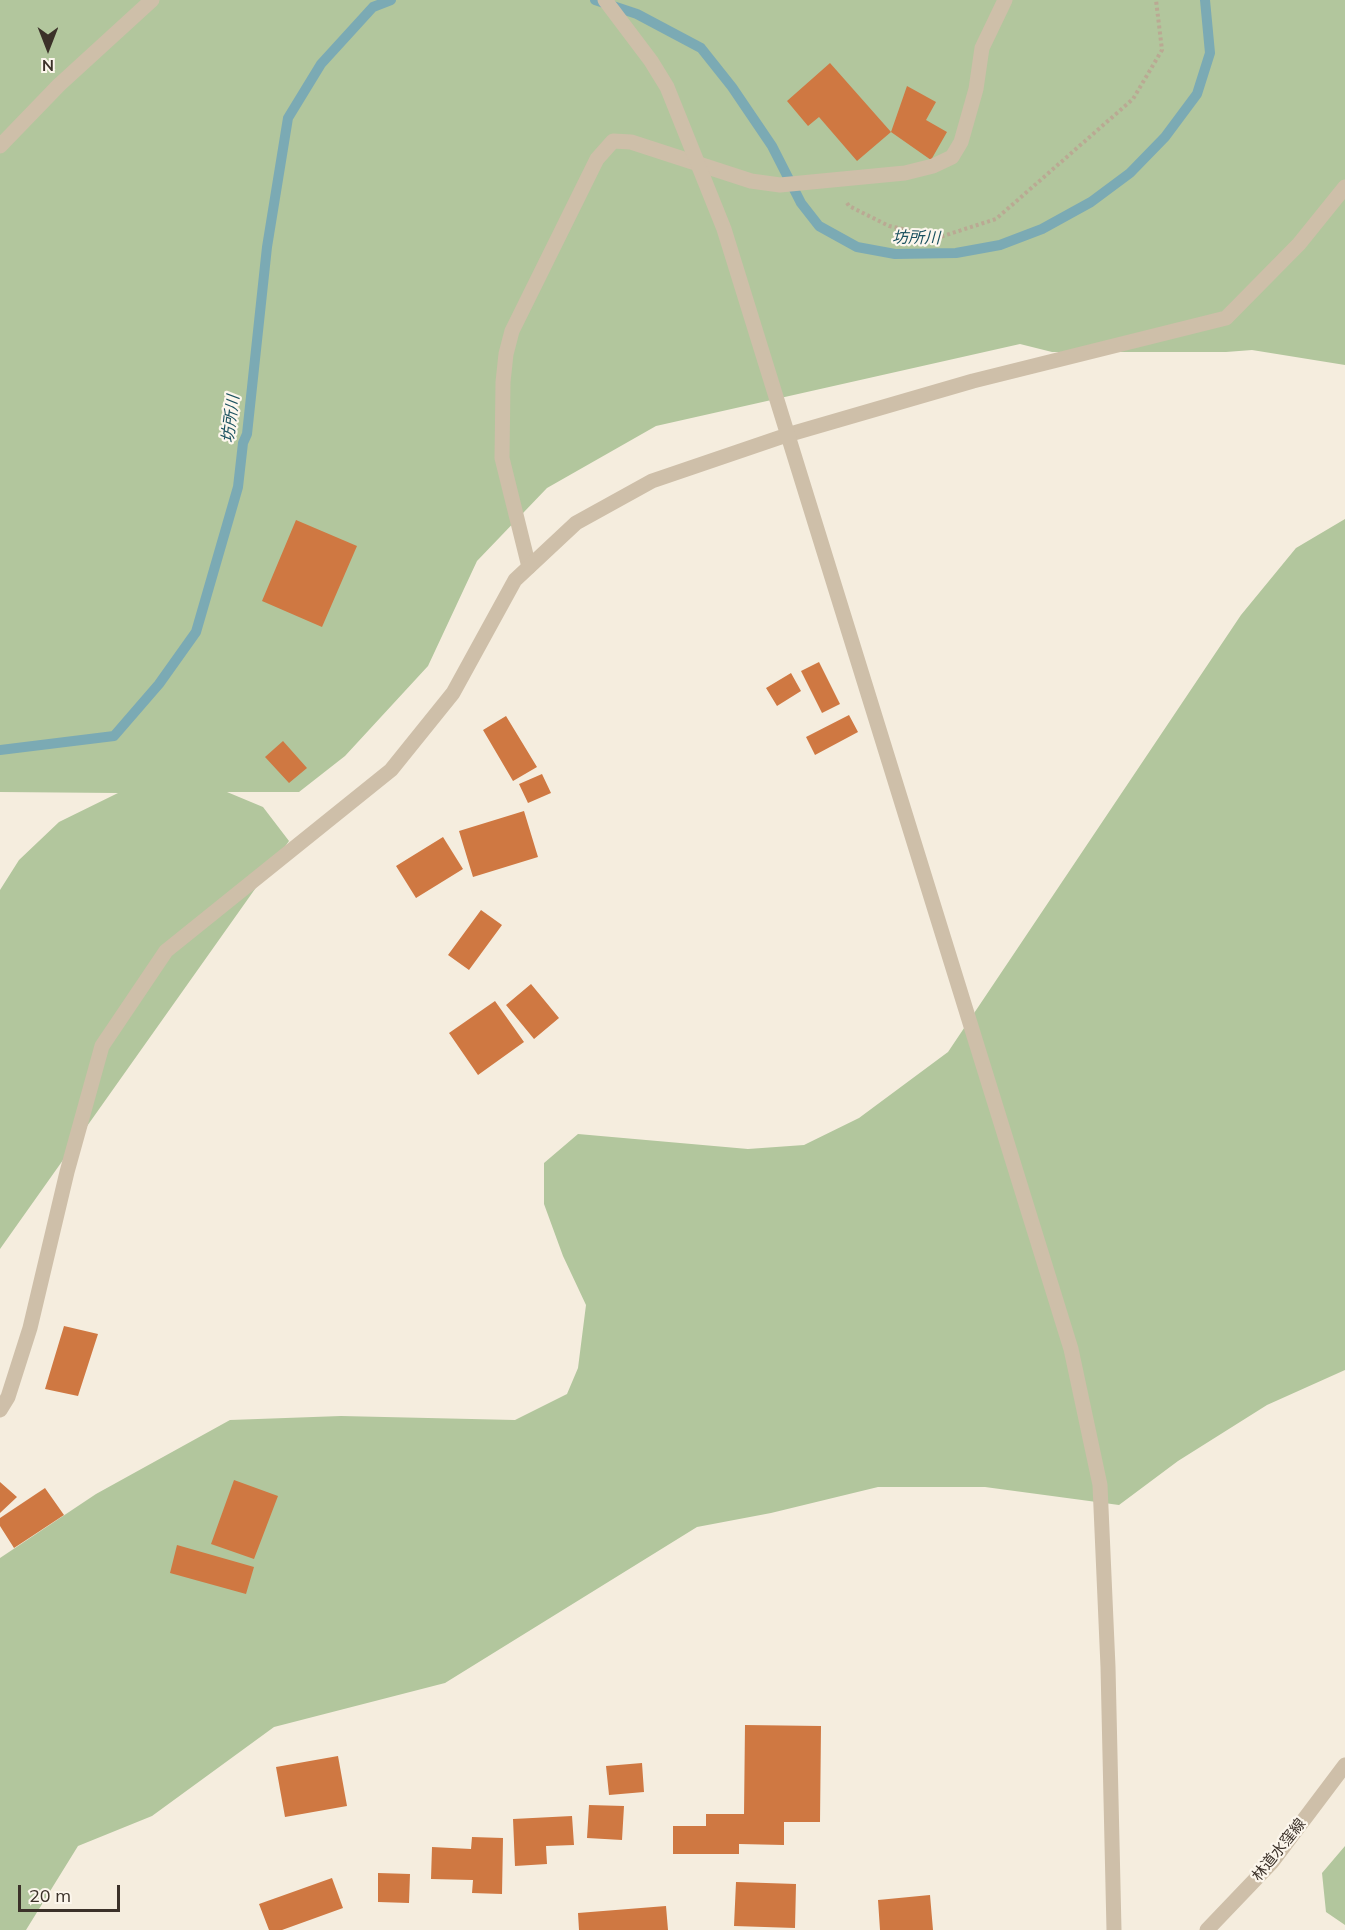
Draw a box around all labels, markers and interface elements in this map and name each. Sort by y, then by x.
north arrow [18,18,78,78]
text: N [42,56,54,76]
water label: 坊所川 [892,228,940,248]
water label: 坊所川 [219,394,243,444]
street label: 林道水窪線 [1248,1815,1310,1885]
scale bar [21,1873,123,1911]
text: 20 m [29,1884,71,1907]

